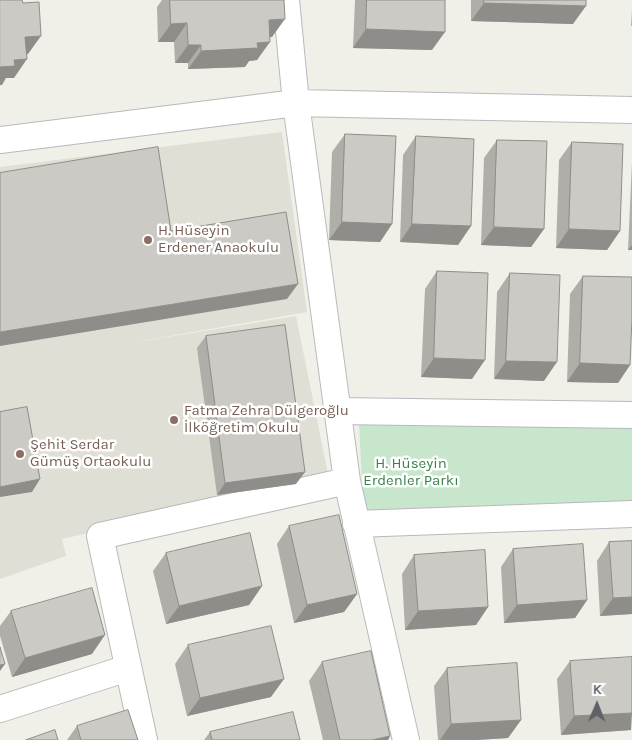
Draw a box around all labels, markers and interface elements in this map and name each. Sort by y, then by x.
place label: H. Hüseyin Erdener Anaokulu [158,222,279,257]
marker: H. Hüseyin Erdener Anaokulu [142,234,154,246]
place label: Fatma Zehra Dülgeroğlu İlköğretim Okulu [184,402,349,437]
marker: Fatma Zehra Dülgeroğlu İlköğretim Okulu [168,414,180,426]
place label: Şehit Serdar Gümüş Ortaokulu [30,436,151,471]
marker: Şehit Serdar Gümüş Ortaokulu [14,448,26,460]
park label: H. Hüseyin Erdenler Parkı [363,455,459,490]
north arrow [572,680,622,730]
text: K [593,681,602,698]

